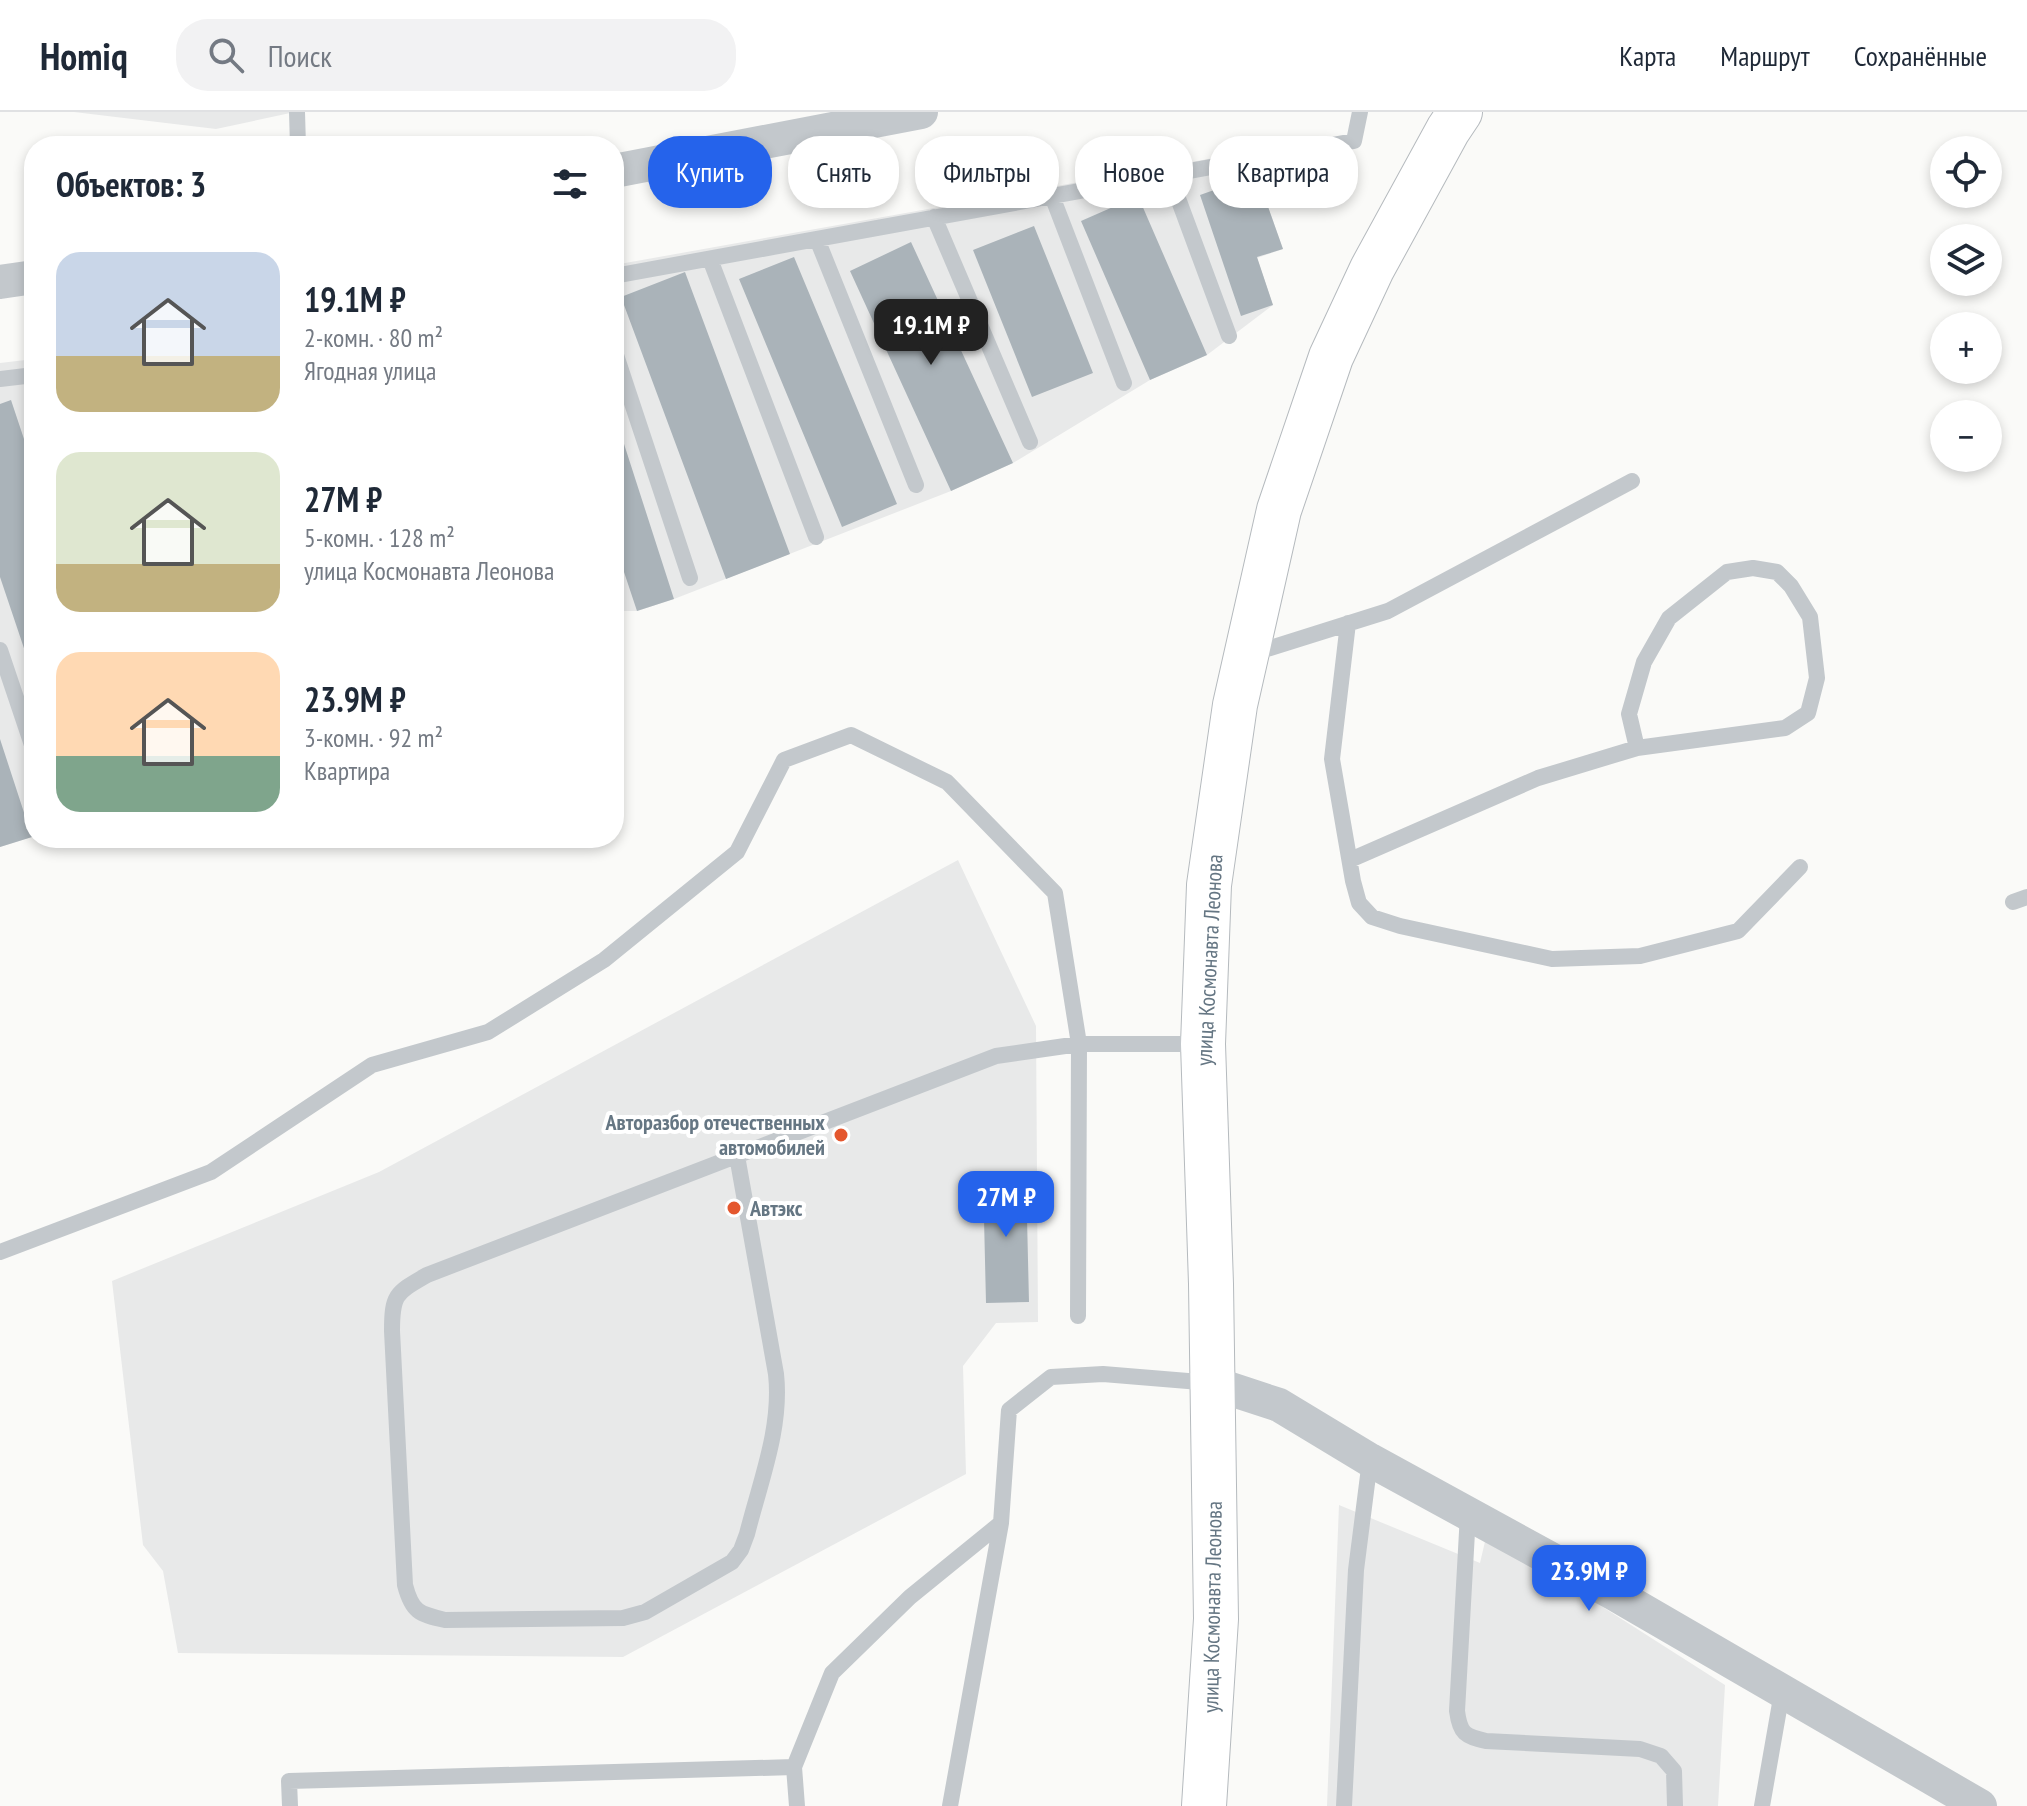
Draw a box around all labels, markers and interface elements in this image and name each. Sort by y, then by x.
search box [176,19,736,91]
text: Homiq [40,31,128,80]
icon: search [204,33,248,77]
text: Поиск [268,36,332,75]
text: Карта [1619,37,1676,74]
text: Маршрут [1720,37,1810,74]
text: Сохранённые [1854,37,1987,74]
chip: Купить [648,136,772,208]
chip: Снять [788,136,899,208]
chip: Фильтры [915,136,1059,208]
chip: Новое [1075,136,1193,208]
chip: Квартира [1209,136,1358,208]
map controls [1930,136,2002,472]
button: locate [1930,136,2002,208]
text: Объектов: 3 [56,162,206,206]
icon: filters [548,162,592,206]
button: layers [1930,224,2002,296]
text: 19.1M ₽ [304,277,406,321]
icon: home [120,284,216,380]
pin: 19.1M ₽ [857,299,1005,367]
text: 19.1M ₽ [892,308,970,341]
button: + [1930,312,2002,384]
text: 2-комн. · 80 m² [304,321,443,354]
text: Ягодная улица [304,354,436,387]
button: − [1930,400,2002,472]
text: 27M ₽ [304,477,382,521]
icon: home [120,484,216,580]
text: 5-комн. · 128 m² [304,521,455,554]
text: улица Космонавта Леонова [304,554,554,587]
text: 23.9M ₽ [304,677,406,721]
icon: home [120,684,216,780]
text: 3-комн. · 92 m² [304,721,443,754]
text: Квартира [304,754,390,787]
street label: улица Космонавта Леонова [1189,854,1229,1066]
place label: Авторазбор отечественных автомобилей [605,1108,825,1161]
marker: Авторазбор отечественных автомобилей [832,1126,850,1144]
pin: 27M ₽ [950,1171,1062,1239]
text: 27M ₽ [976,1180,1036,1213]
place label: Автэкс [749,1194,803,1222]
marker: Автэкс [725,1199,743,1217]
street label: улица Космонавта Леонова [1196,1501,1228,1713]
pin: 23.9M ₽ [1515,1545,1663,1613]
text: 23.9M ₽ [1550,1554,1628,1587]

